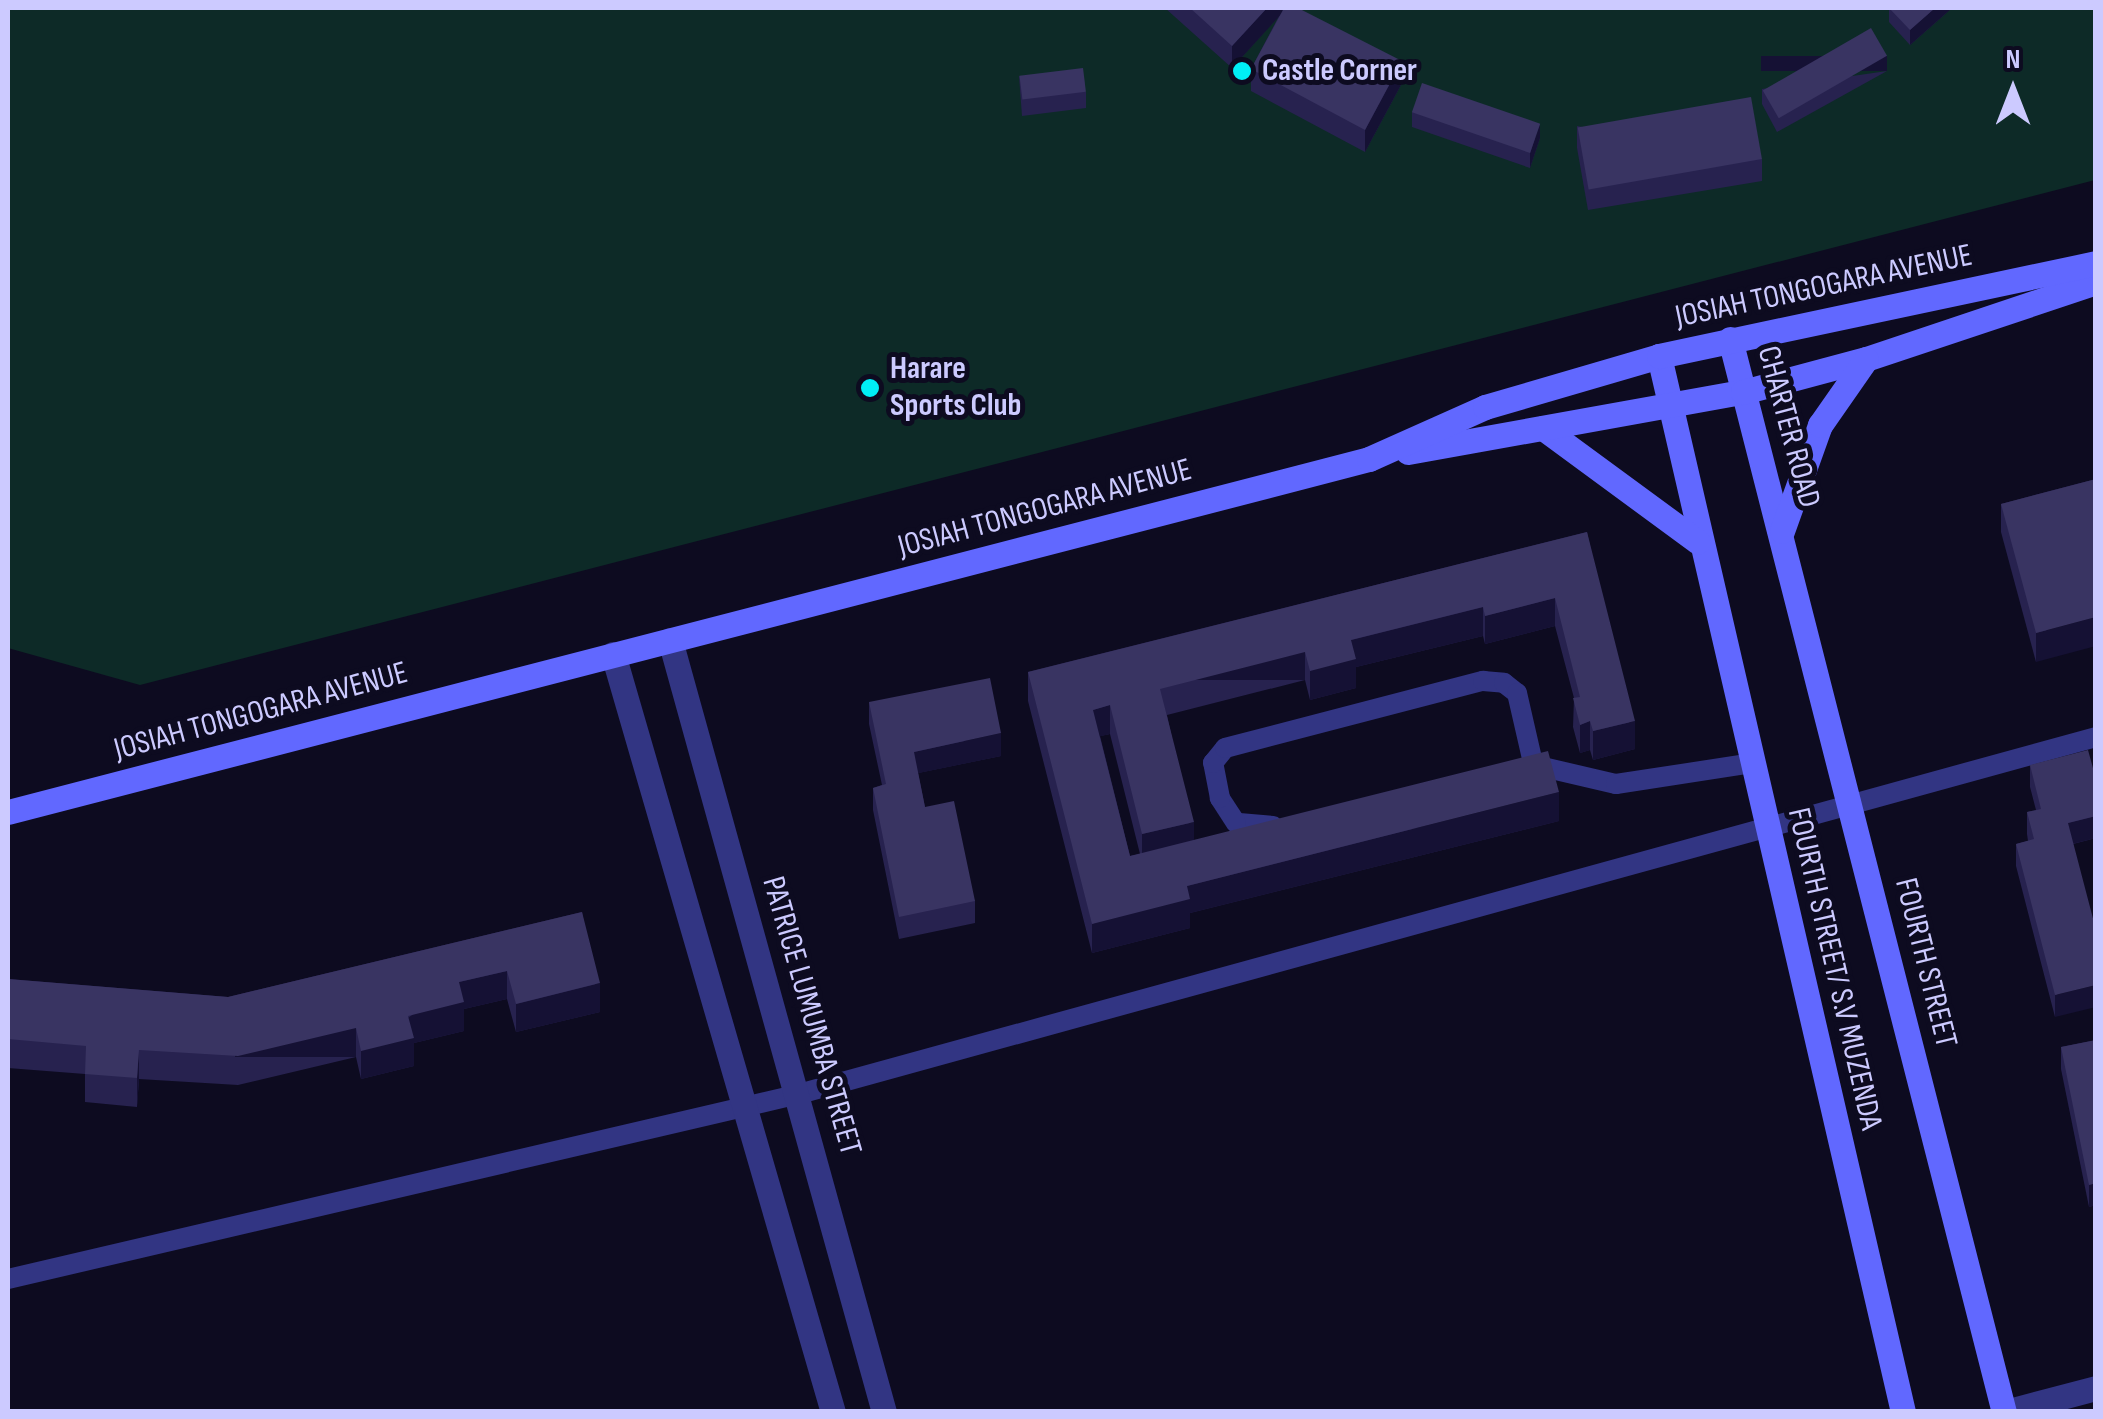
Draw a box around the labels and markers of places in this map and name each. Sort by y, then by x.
place label: Castle Corner [1262,52,1417,90]
marker: Castle Corner [1231,60,1253,82]
place label: Harare Sports Club [890,351,1021,426]
marker: Harare Sports Club [859,377,881,399]

